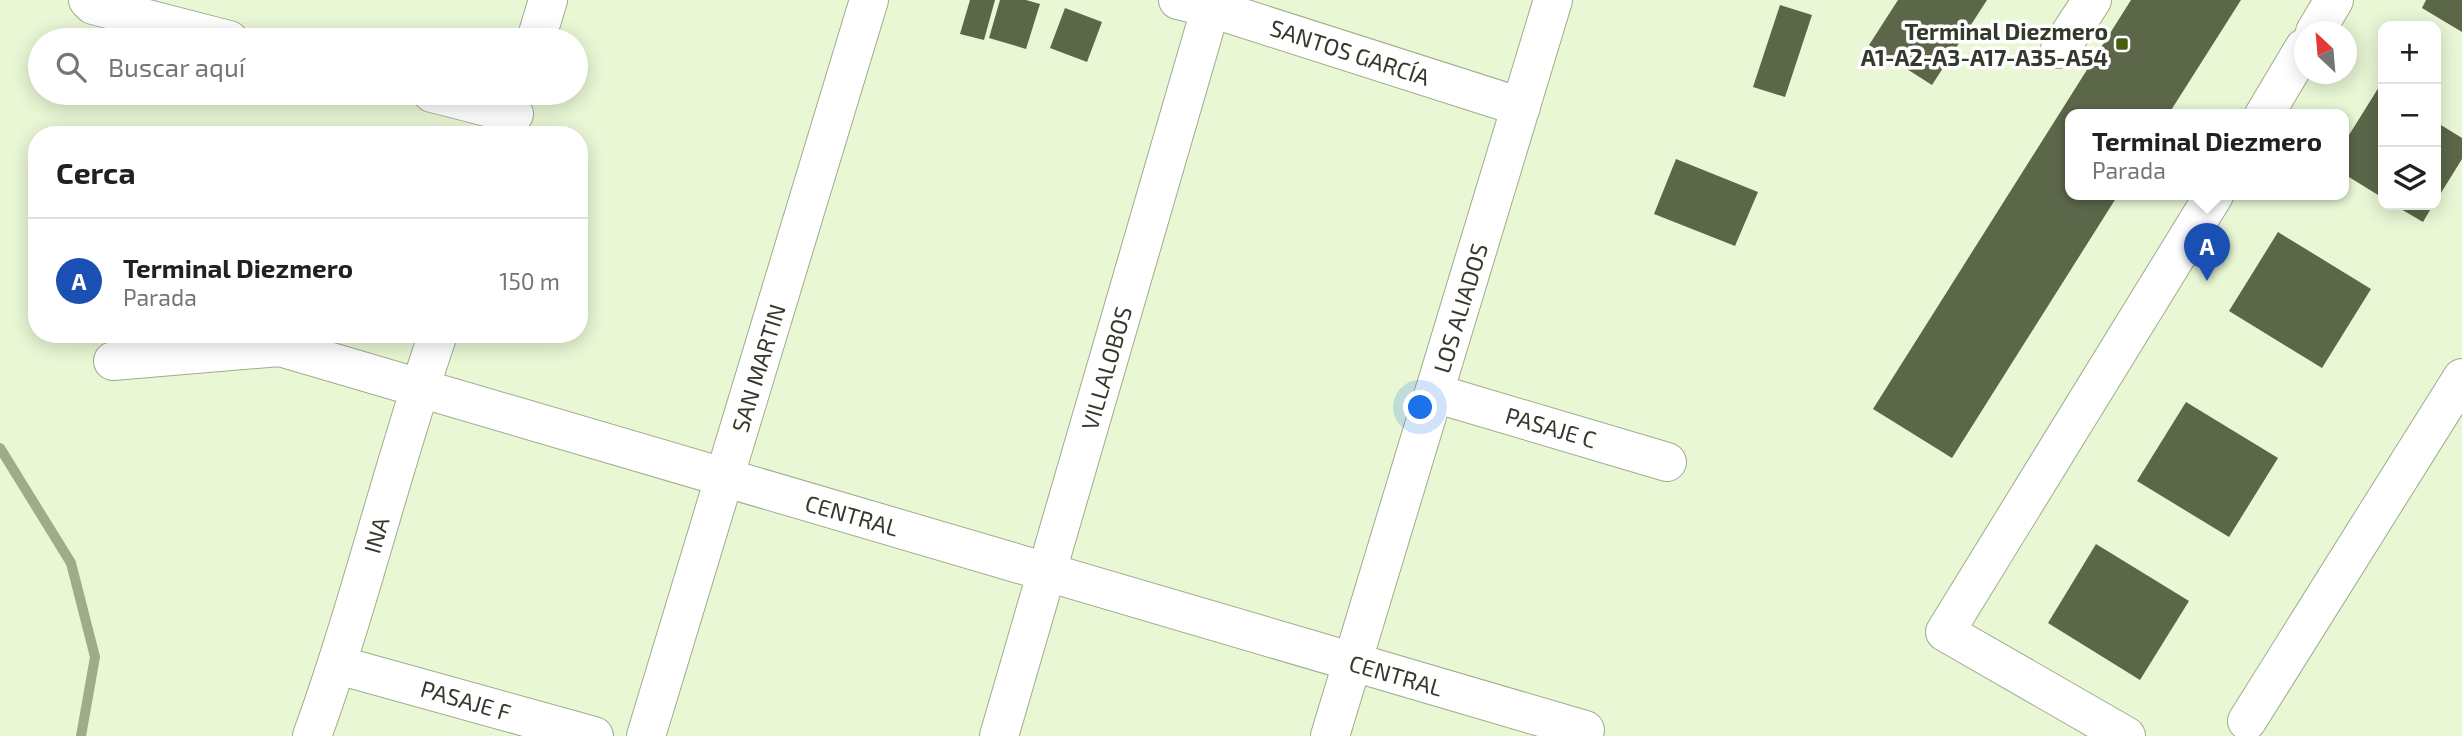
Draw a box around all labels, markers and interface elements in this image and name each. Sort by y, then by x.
street label: SANTOS GARCÍA [1267,13,1434,91]
place label: Terminal Diezmero A1-A2-A3-A17-A35-A54 [1861,17,2108,71]
north arrow [2294,21,2357,84]
map controls [2378,21,2441,210]
button: + [2378,21,2441,84]
search box [28,28,588,105]
marker: Terminal Diezmero A1-A2-A3-A17-A35-A54 [2114,36,2130,52]
icon: search [52,48,90,86]
text: Buscar aquí [108,51,245,82]
button: − [2378,84,2441,147]
popup [2065,109,2349,200]
text: Terminal Diezmero [2092,125,2322,156]
button: layers [2378,147,2441,210]
text: Cerca [56,154,136,190]
text: Parada [2092,156,2166,184]
pin: A [2184,223,2230,281]
street label: LOS ALIADOS [1427,240,1493,376]
text: Terminal Diezmero [123,252,353,283]
text: A [71,267,87,295]
text: 150 m [499,267,560,295]
text: Parada [123,283,197,311]
street label: SAN MARTIN [725,300,791,436]
street label: VILLALOBOS [1075,303,1137,433]
your location [1403,390,1437,424]
street label: PASAJE C [1502,401,1600,453]
street label: CENTRAL [802,488,902,542]
street label: INA [358,513,395,556]
street label: CENTRAL [1346,648,1446,702]
street label: PASAJE F [418,674,514,726]

